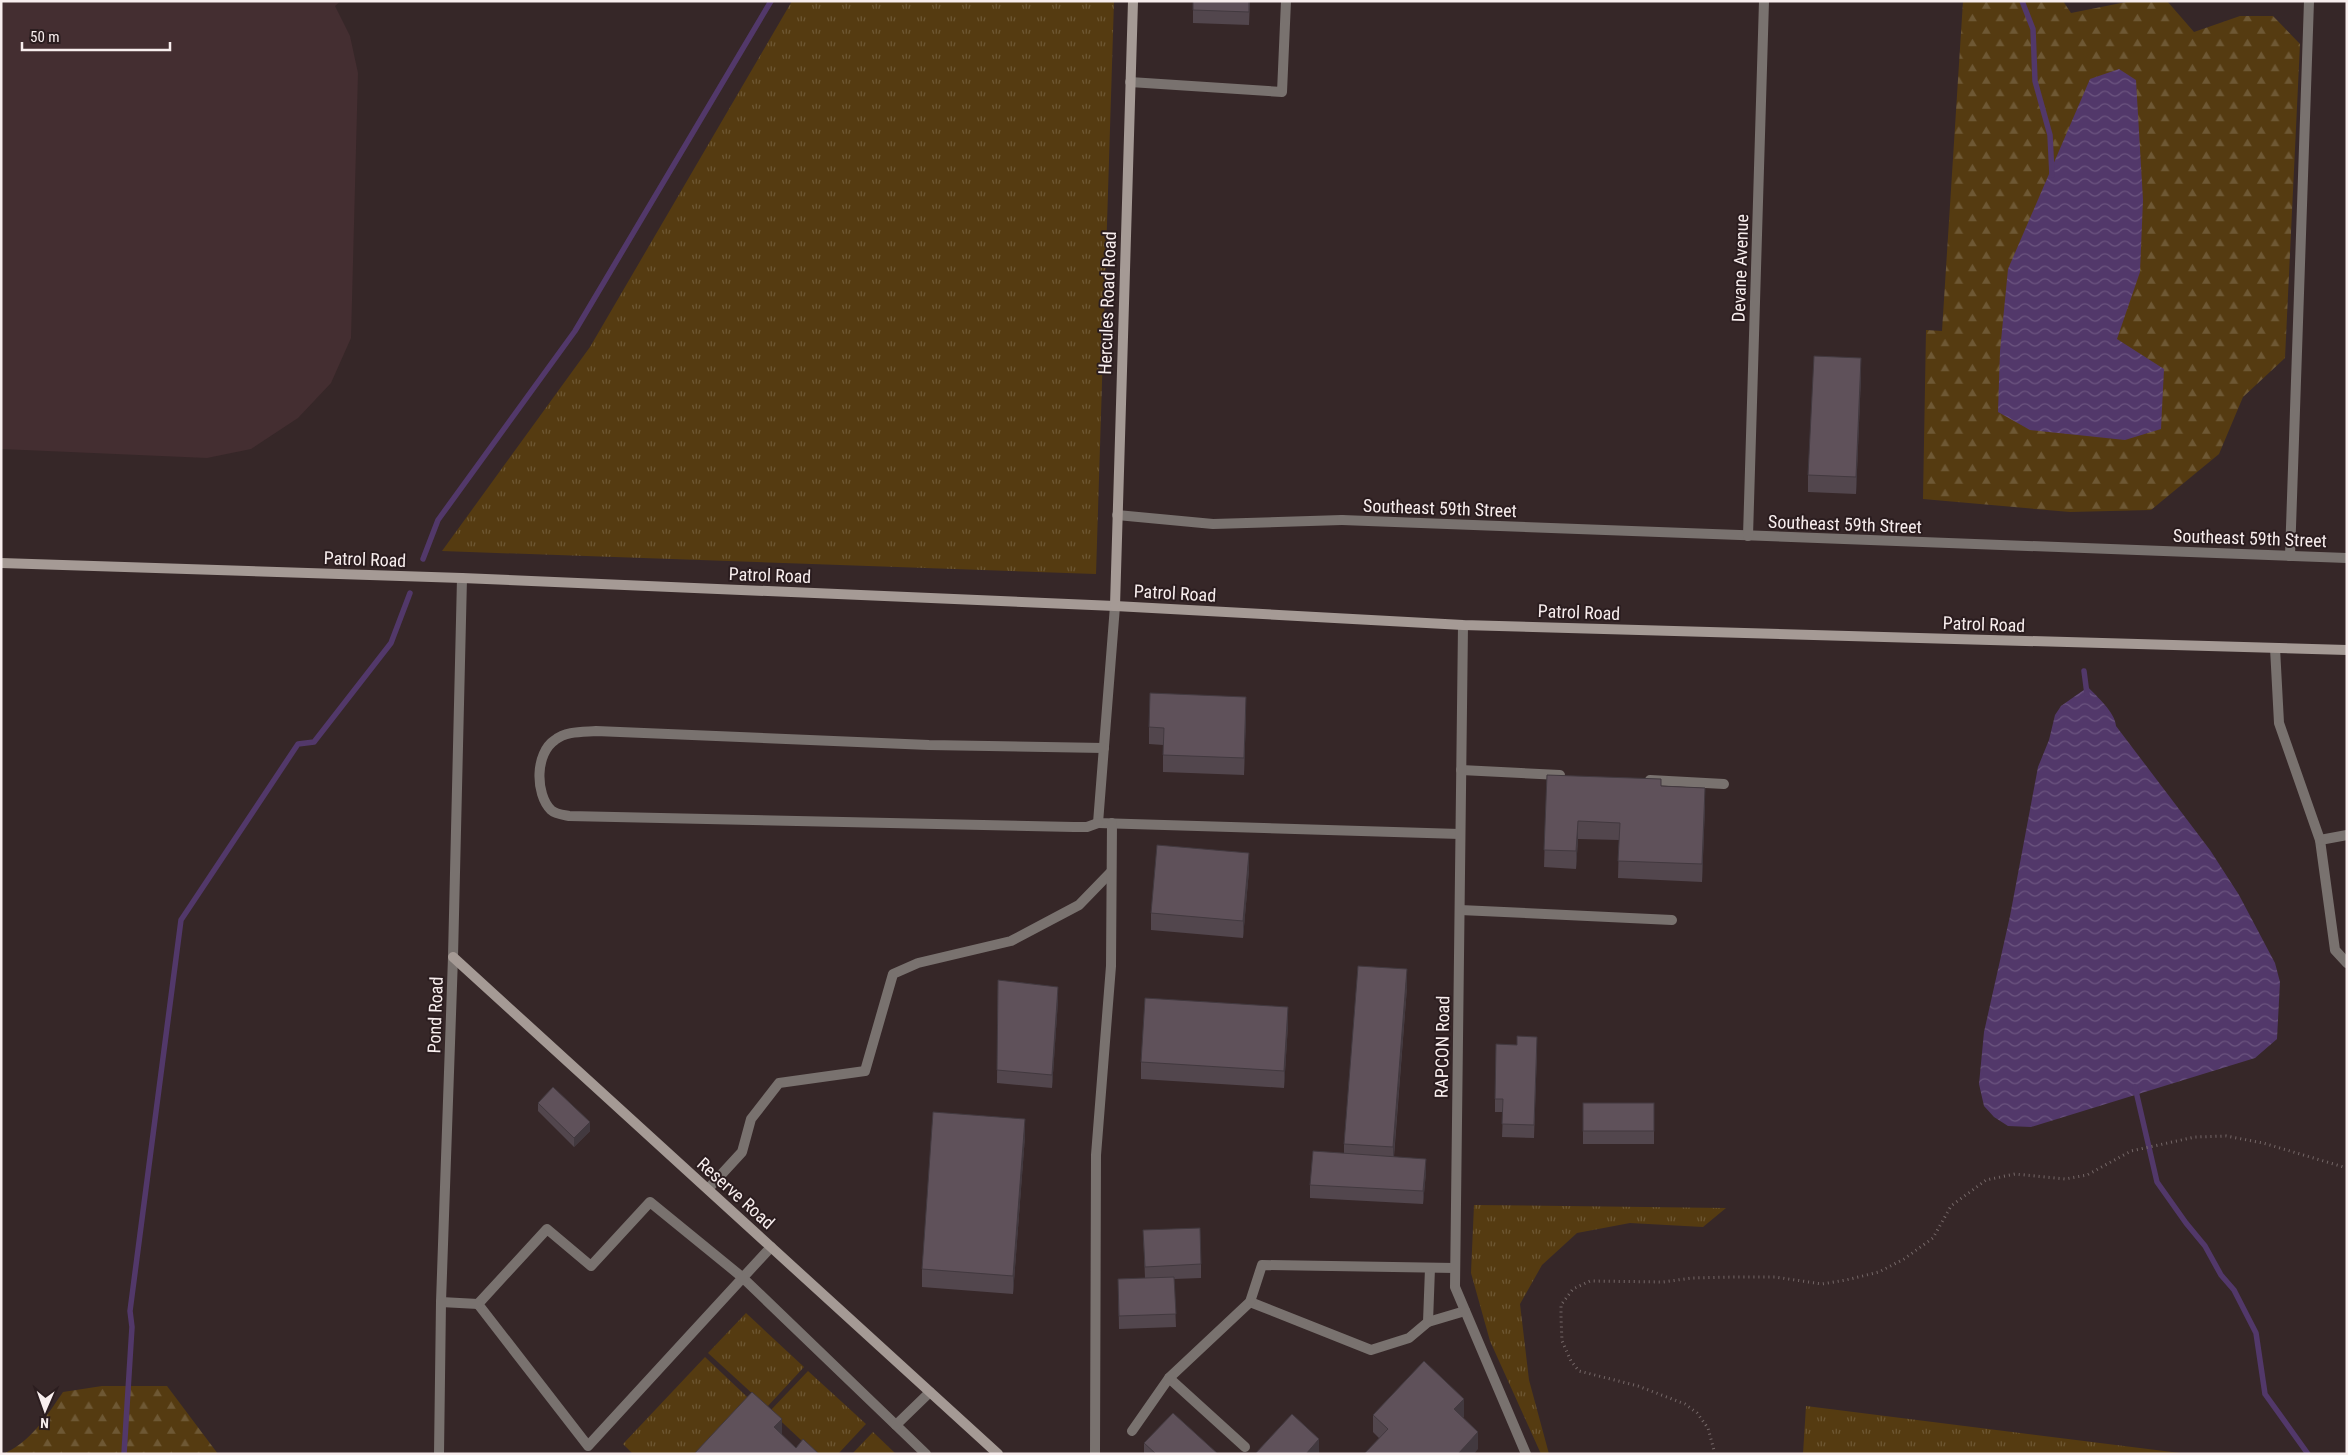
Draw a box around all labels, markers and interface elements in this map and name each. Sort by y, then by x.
scale bar [22,20,170,52]
text: 50 m [30,28,60,46]
street label: Devane Avenue [1728,214,1752,322]
street label: Hercules Road Road [1094,231,1120,375]
street label: Southeast 59th Street [1363,495,1517,521]
street label: Southeast 59th Street [1768,511,1922,537]
street label: Southeast 59th Street [2173,525,2327,551]
street label: Patrol Road [323,547,407,571]
street label: Patrol Road [728,563,812,587]
street label: Patrol Road [1133,580,1217,606]
street label: Patrol Road [1537,600,1621,624]
street label: Patrol Road [1942,612,2026,636]
street label: Pond Road [423,976,447,1054]
street label: RAPCON Road [1431,996,1453,1098]
street label: Reserve Road [693,1153,779,1233]
north arrow [20,1385,70,1435]
text: N [40,1415,49,1431]

